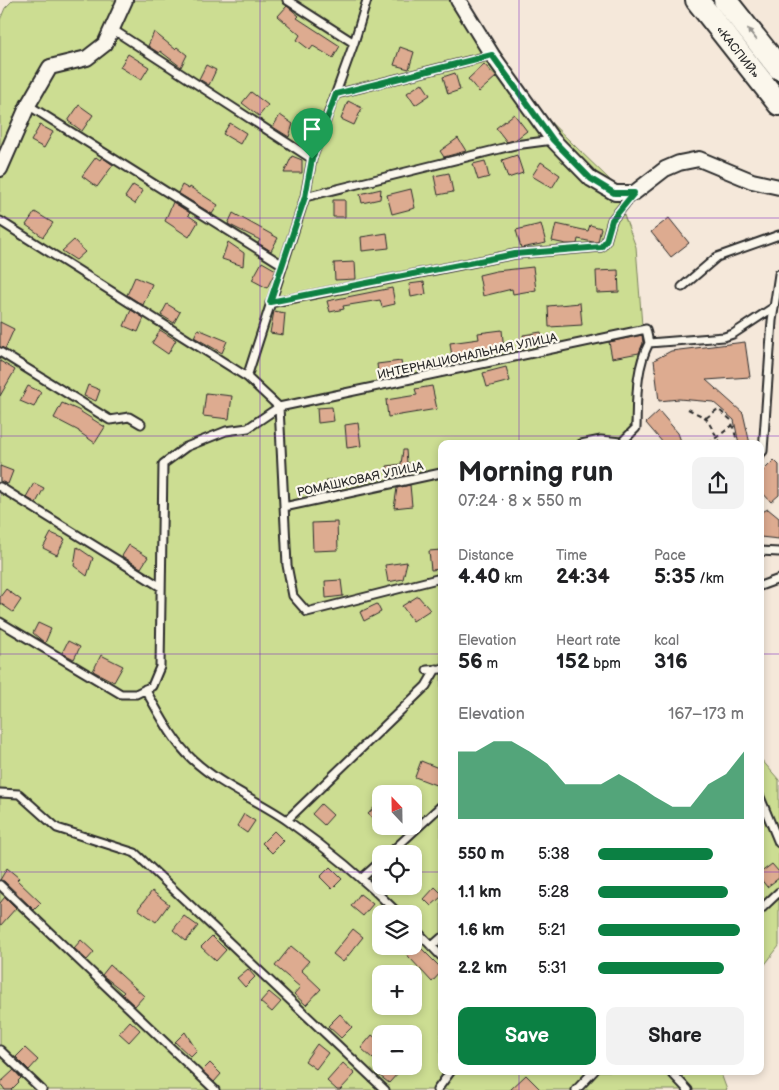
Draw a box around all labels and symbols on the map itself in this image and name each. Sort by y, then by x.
street label: «КАСПИЙ» [712,23,763,82]
one-way arrow [747,28,758,41]
pin [291,108,333,159]
street label: ИНТЕРНАЦИОНАЛЬНАЯ УЛИЦА [376,330,559,383]
street label: РОМАШКОВАЯ УЛИЦА [296,459,425,500]
north arrow [372,785,422,835]

